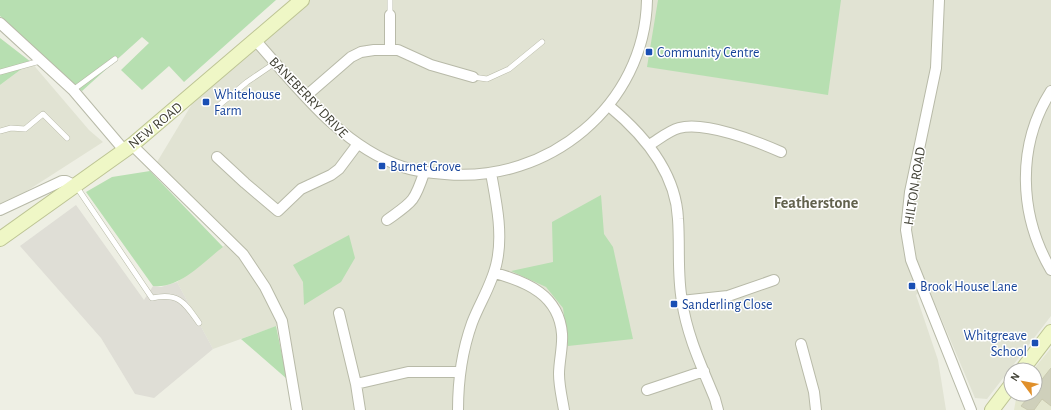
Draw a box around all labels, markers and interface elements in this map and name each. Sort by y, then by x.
place label: Community Centre [657,46,759,60]
marker: Community Centre [644,47,654,57]
street label: BANEBERRY DRIVE [266,55,350,141]
place label: Whitehouse Farm [214,88,281,118]
marker: Whitehouse Farm [201,97,211,107]
street label: NEW ROAD [126,100,185,152]
street label: HILTON ROAD [902,146,928,226]
place label: Burnet Grove [390,160,461,174]
marker: Burnet Grove [377,161,387,171]
district label: Featherstone [774,195,859,211]
place label: Brook House Lane [920,280,1017,294]
marker: Brook House Lane [907,281,917,291]
place label: Sanderling Close [682,298,773,312]
marker: Sanderling Close [669,299,679,309]
place label: Whitgreave School [964,329,1027,359]
marker: Whitgreave School [1030,338,1040,348]
north arrow [1003,362,1043,402]
text: N [1008,371,1022,383]

